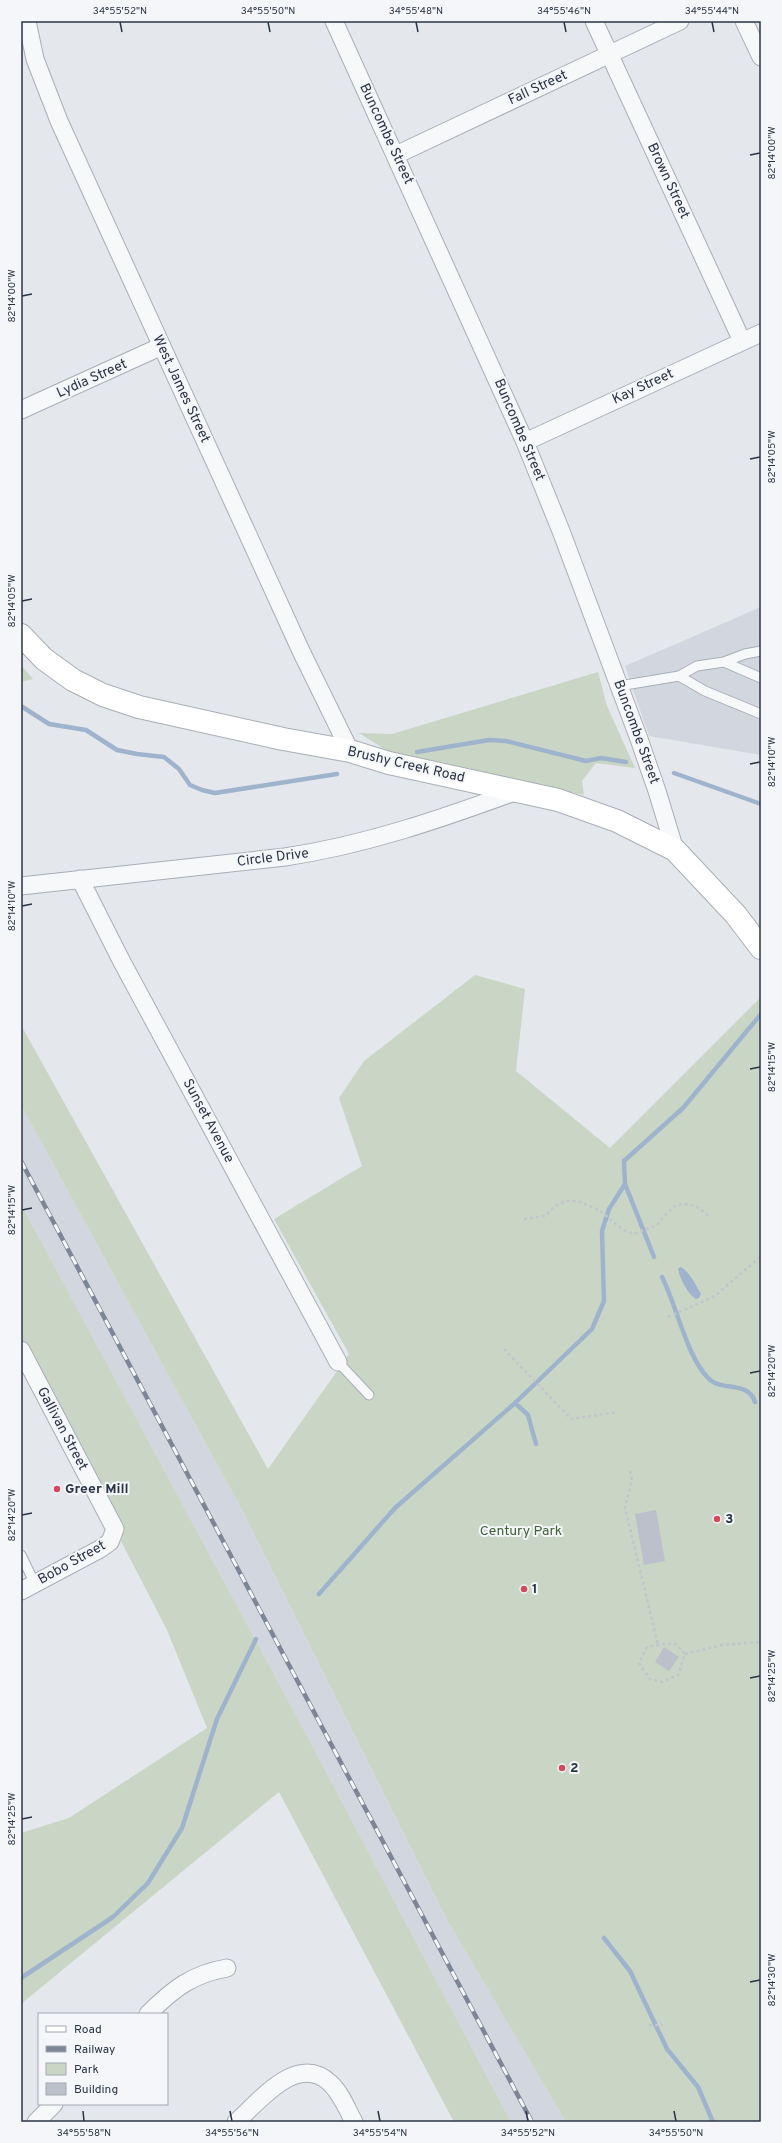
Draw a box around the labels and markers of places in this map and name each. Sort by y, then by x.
place label: Greer Mill [65,1481,129,1498]
marker: Greer Mill [52,1484,62,1494]
place label: 3 [725,1511,733,1528]
marker: 3 [712,1514,722,1524]
place label: 1 [532,1581,538,1598]
marker: 1 [519,1584,529,1594]
place label: 2 [570,1760,579,1777]
marker: 2 [557,1763,567,1773]

